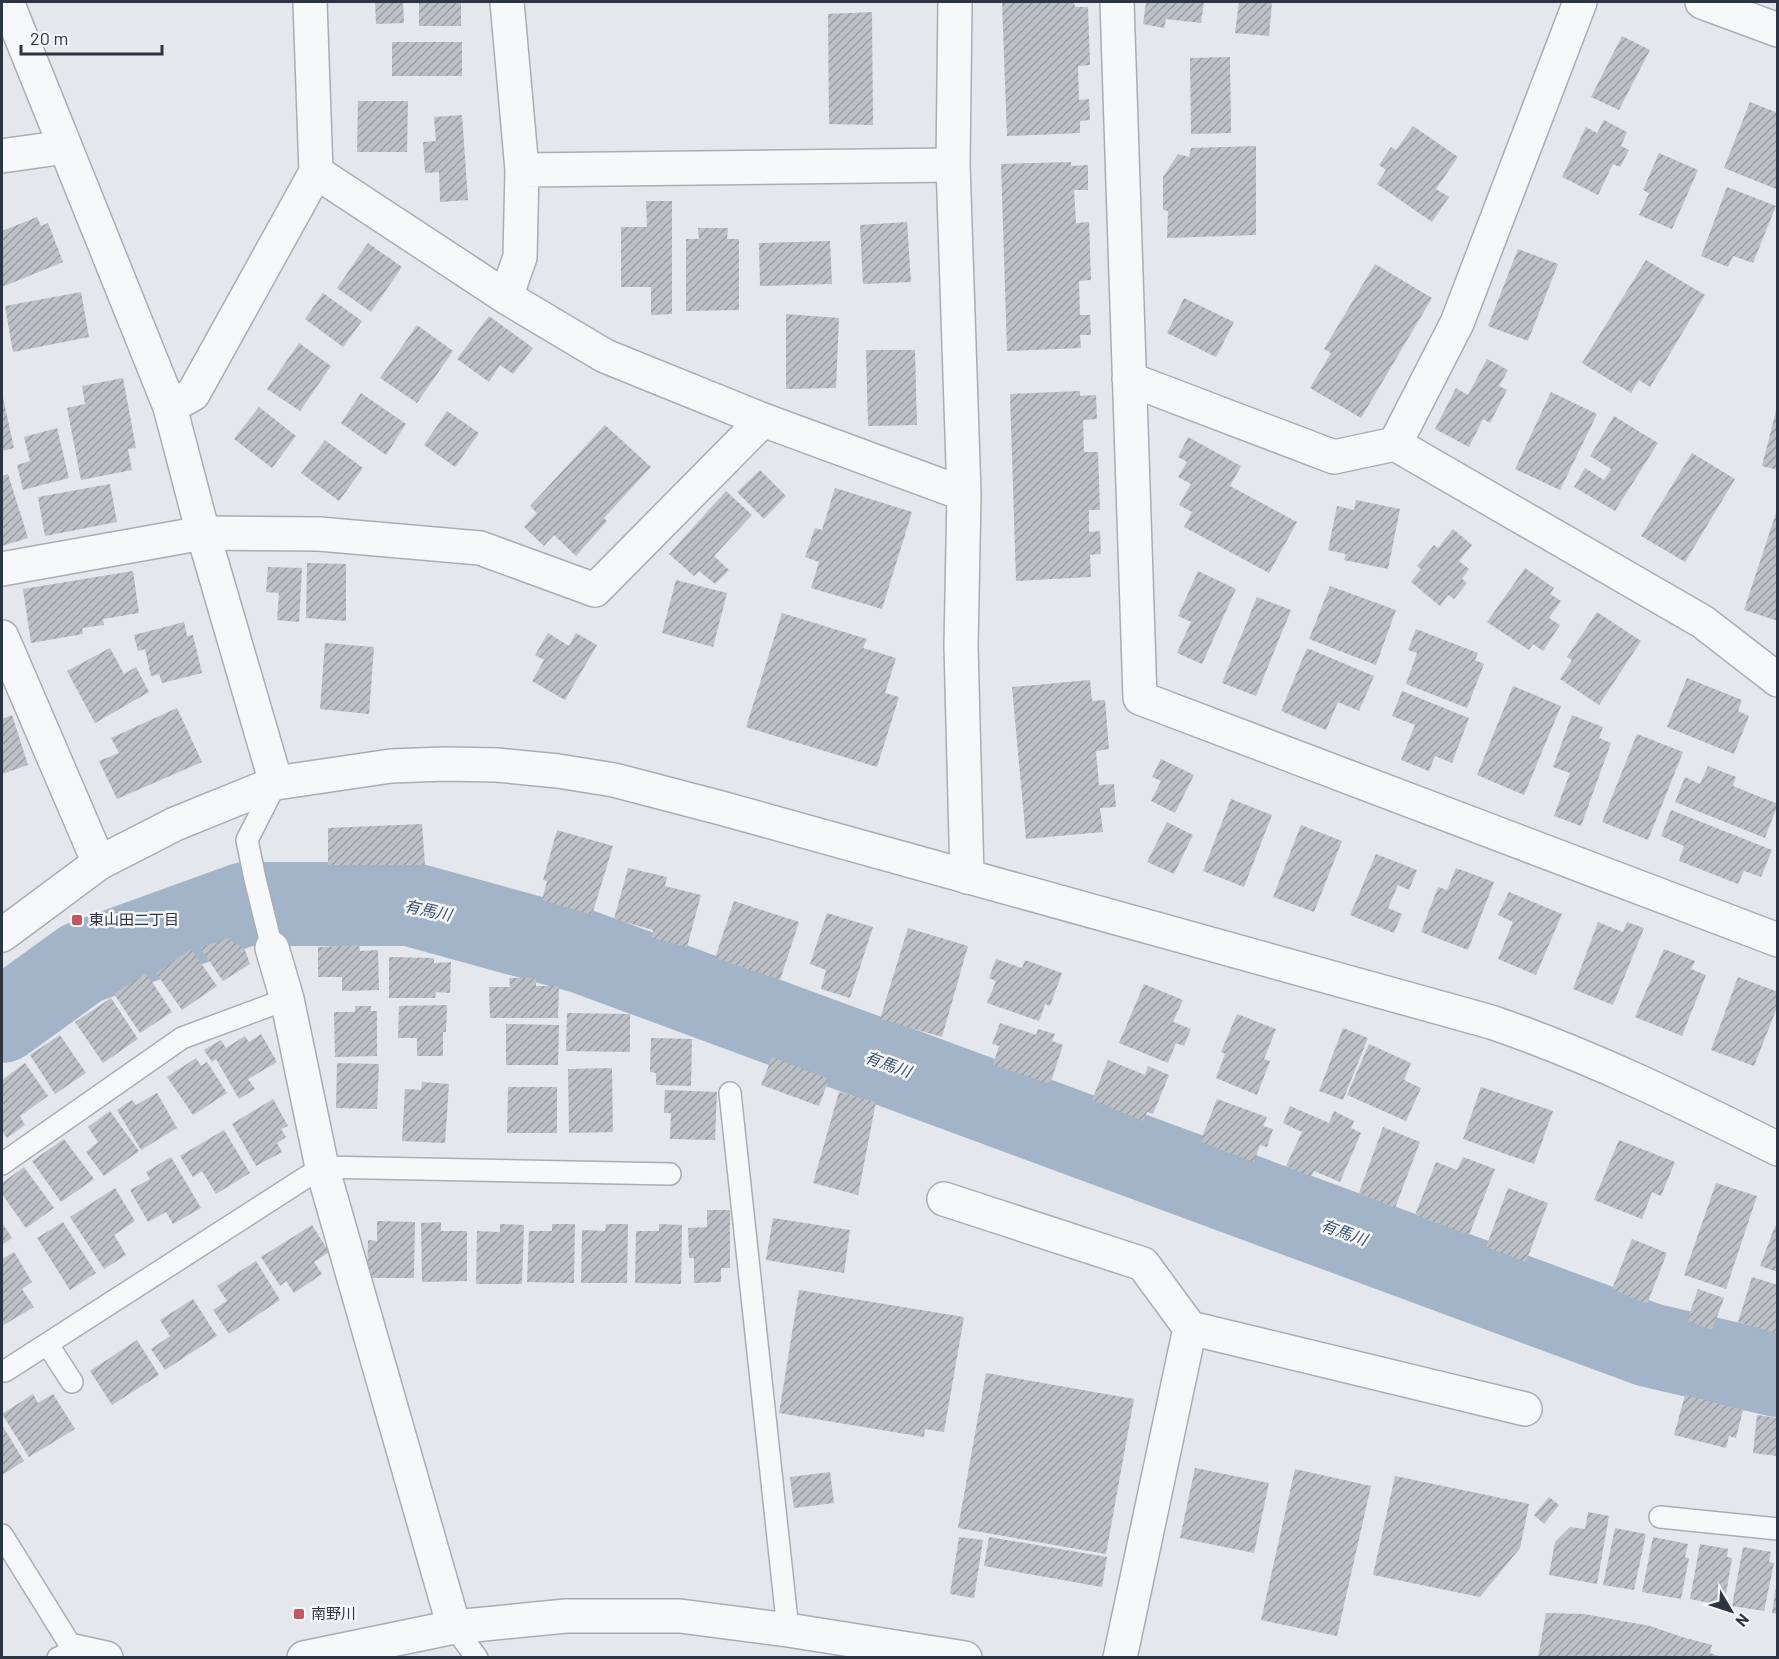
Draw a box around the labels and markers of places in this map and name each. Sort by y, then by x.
place label: 東山田二丁目 [89,910,179,928]
marker: 東山田二丁目 [70,913,84,927]
place label: 南野川 [311,1604,356,1622]
marker: 南野川 [292,1607,306,1621]

